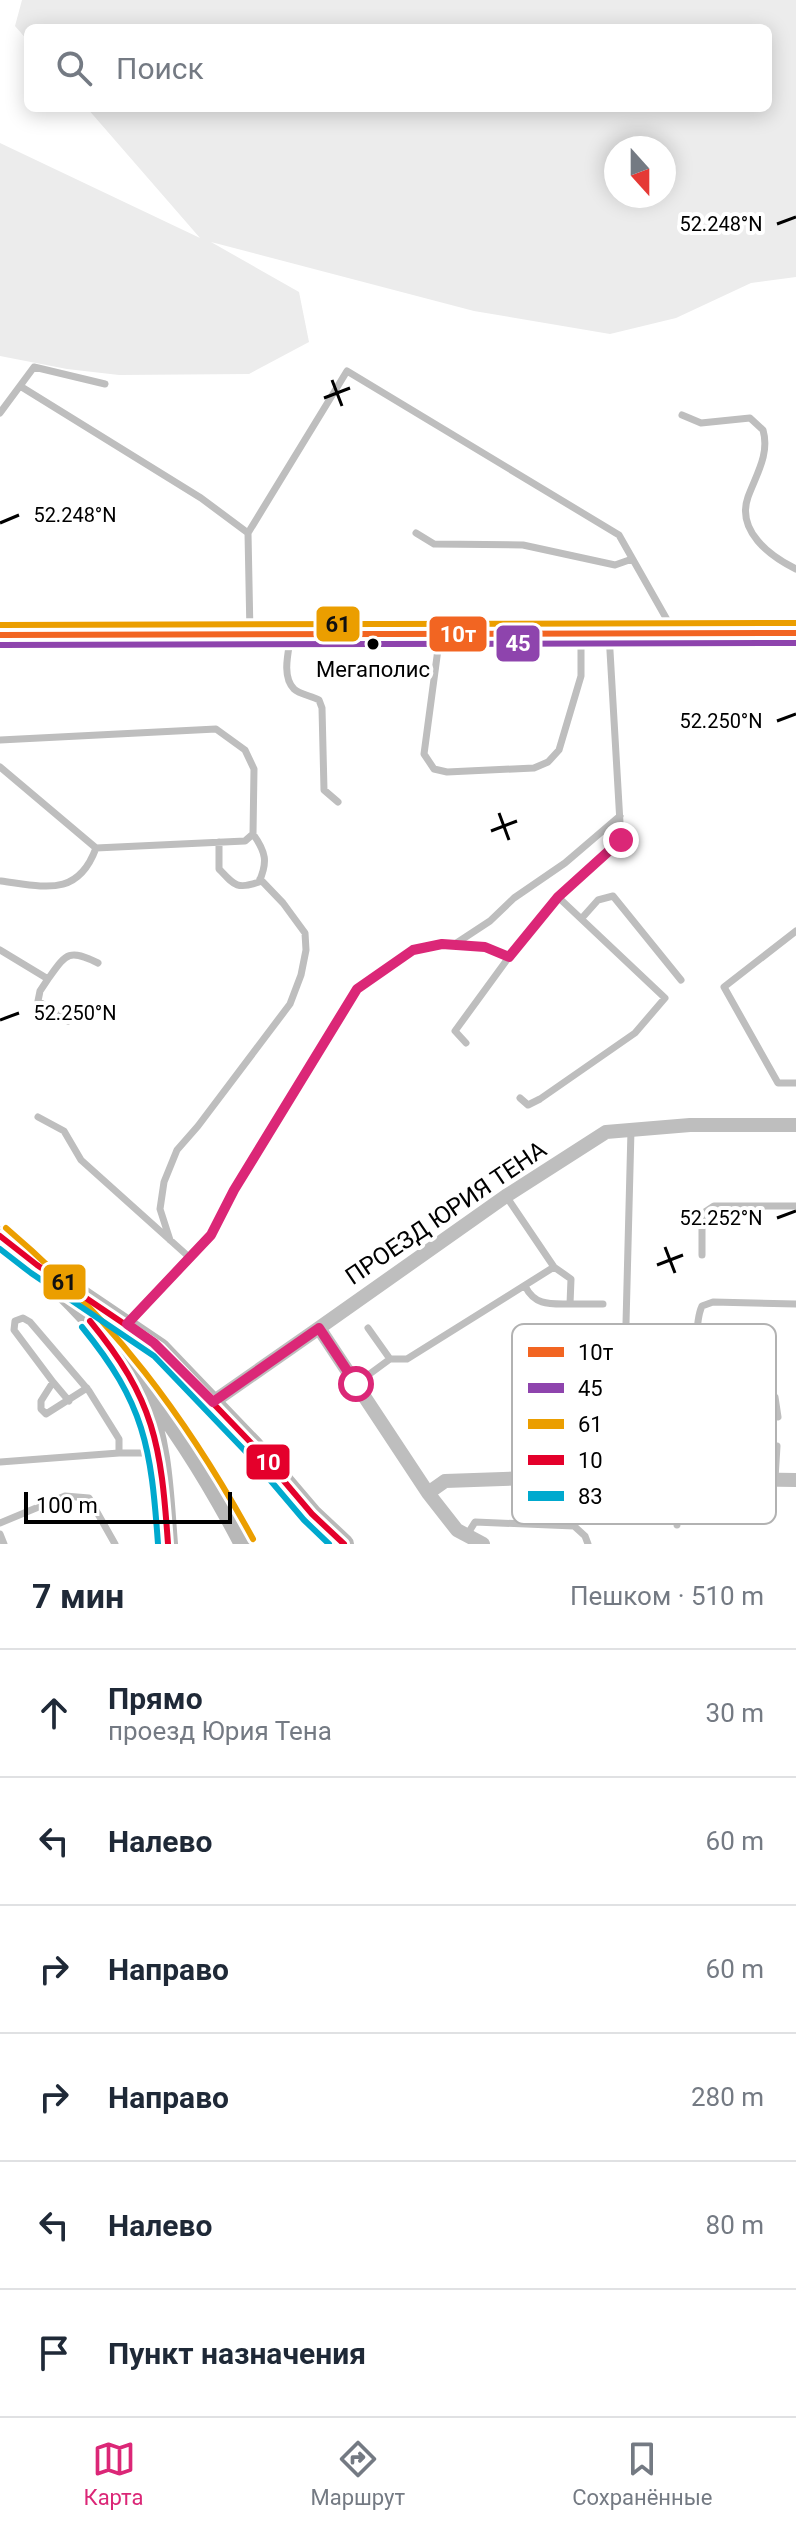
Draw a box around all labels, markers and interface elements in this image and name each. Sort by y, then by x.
search box [24,24,772,112]
icon: search [52,46,96,90]
text: Поиск [116,51,204,86]
north arrow [604,136,676,208]
text: 52.248°N [679,212,763,236]
text: 52.248°N [33,503,117,527]
line badge: 61 [315,605,361,643]
text: 61 [325,612,351,637]
line badge: 10т [428,615,488,653]
text: 10т [440,622,476,647]
line badge: 45 [495,624,541,663]
text: 45 [505,631,531,656]
marker: Мегаполис [365,636,381,652]
place label: Мегаполис [316,657,430,682]
text: 52.250°N [679,709,763,733]
route end [603,822,639,858]
text: 52.250°N [33,1001,117,1025]
street label: ПРОЕЗД ЮРИЯ ТЕНА [340,1135,552,1291]
text: 52.252°N [679,1206,763,1230]
line badge: 61 [42,1263,87,1301]
text: 61 [51,1270,77,1295]
legend [512,1324,776,1524]
text: 10т [578,1340,614,1365]
route start [338,1366,374,1402]
text: 45 [578,1376,603,1401]
text: 61 [578,1412,603,1437]
line badge: 10 [245,1443,291,1481]
text: 10 [578,1448,603,1473]
text: 10 [255,1450,281,1475]
text: 83 [578,1484,603,1509]
scale bar [24,1488,232,1524]
text: 100 m [36,1493,98,1518]
text: 7 мин [32,1576,124,1616]
text: Пешком · 510 m [570,1581,764,1611]
text: Прямо [108,1681,203,1716]
icon: ahead [32,1691,76,1735]
text: 30 m [706,1698,764,1728]
text: проезд Юрия Тена [108,1716,332,1746]
icon: left [32,1819,76,1863]
text: Налево [108,1824,212,1859]
text: 60 m [706,1826,764,1856]
icon: right [32,1947,76,1991]
text: Направо [108,1952,229,1987]
text: 60 m [706,1954,764,1984]
icon: right [32,2075,76,2119]
text: Направо [108,2080,229,2115]
text: 280 m [691,2082,764,2112]
icon: left [32,2203,76,2247]
text: Налево [108,2208,212,2243]
text: 80 m [706,2210,764,2240]
icon: arrive [32,2331,76,2375]
text: Пункт назначения [108,2336,366,2371]
tab: Карта [84,2437,144,2510]
tab: Маршрут [311,2437,405,2510]
tab: Сохранённые [572,2437,712,2510]

